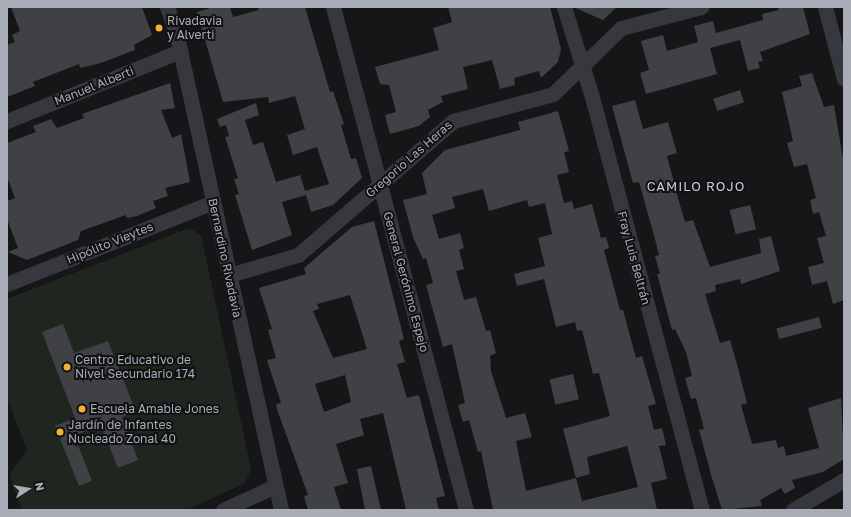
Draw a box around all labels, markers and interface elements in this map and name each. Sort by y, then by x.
place label: Rivadavia y Alverti [167,14,222,42]
marker: Rivadavia y Alverti [154,23,164,33]
street label: Manuel Alberti [52,64,136,108]
street label: Gregorio Las Heras [363,118,455,200]
district label: CAMILO ROJO [647,178,745,194]
street label: Bernardino Rivadavia [205,197,245,319]
street label: General Gerónimo Espejo [380,210,432,354]
street label: Fray Luis Beltrán [615,210,653,306]
street label: Hipólito Vieytes [65,219,155,267]
place label: Centro Educativo de Nivel Secundario 174 [75,353,195,381]
marker: Centro Educativo de Nivel Secundario 174 [62,362,72,372]
place label: Escuela Amable Jones [90,402,219,416]
marker: Escuela Amable Jones [77,404,87,414]
place label: Jardín de Infantes Nucleado Zonal 40 [68,418,176,446]
marker: Jardín de Infantes Nucleado Zonal 40 [55,427,65,437]
north arrow [8,469,48,509]
text: N [33,481,47,492]

